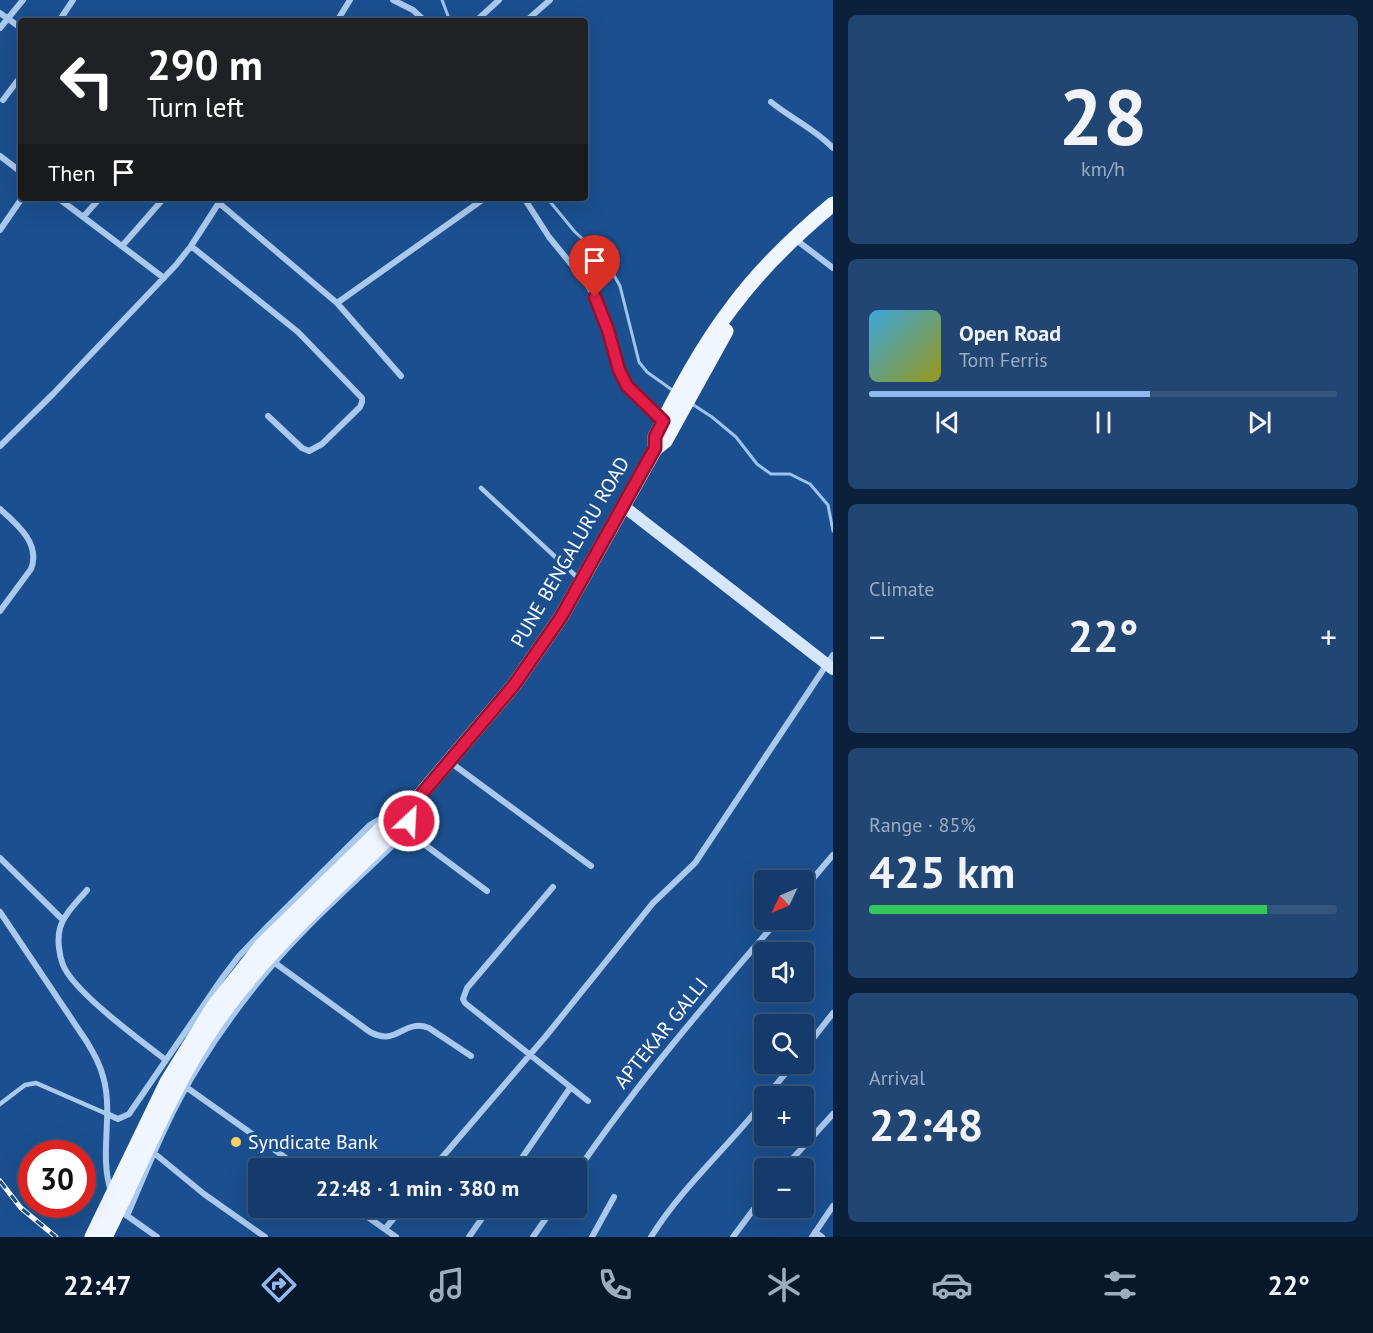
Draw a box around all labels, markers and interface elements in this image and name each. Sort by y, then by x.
text: 290 m [147,37,263,92]
icon: left [48,42,126,120]
text: 28 [1059,66,1147,167]
text: Turn left [147,90,244,124]
icon: arrive [107,156,140,189]
text: km/h [1081,156,1125,182]
text: Then [48,159,95,187]
pin [569,235,620,297]
icon: arrive [578,244,611,277]
text: Open Road [959,319,1061,347]
text: Tom Ferris [959,347,1048,373]
icon: previous [931,406,964,439]
icon: pause [1087,406,1120,439]
icon: next [1243,406,1276,439]
street label: PUNE BENGALURU ROAD [505,452,635,652]
text: Climate [869,576,935,602]
text: 22° [1068,606,1138,664]
text: − [869,615,886,658]
text: + [1320,615,1337,658]
position arrow [377,789,441,853]
text: Range · 85% [869,812,976,838]
text: 425 km [869,842,1015,900]
north arrow [754,870,814,930]
map controls [754,870,814,1218]
button: sound [754,942,814,1002]
street label: APTEKAR GALLI [608,972,714,1094]
button: search [754,1014,814,1074]
text: Arrival [869,1065,925,1091]
button: + [754,1086,814,1146]
text: 22:48 [869,1095,983,1153]
place label: Syndicate Bank [248,1129,379,1155]
marker: Syndicate Bank [229,1135,243,1149]
speed limit sign: 30 [18,1140,96,1218]
button: − [754,1158,814,1218]
text: 22:48 · 1 min · 380 m [316,1174,519,1202]
icon: directions [258,1264,300,1306]
icon: music [426,1264,468,1306]
icon: phone [594,1264,636,1306]
icon: climate [763,1264,805,1306]
icon: car [931,1264,973,1306]
icon: filters [1099,1264,1141,1306]
text: 22:47 [63,1268,132,1302]
text: 22° [1267,1268,1310,1302]

